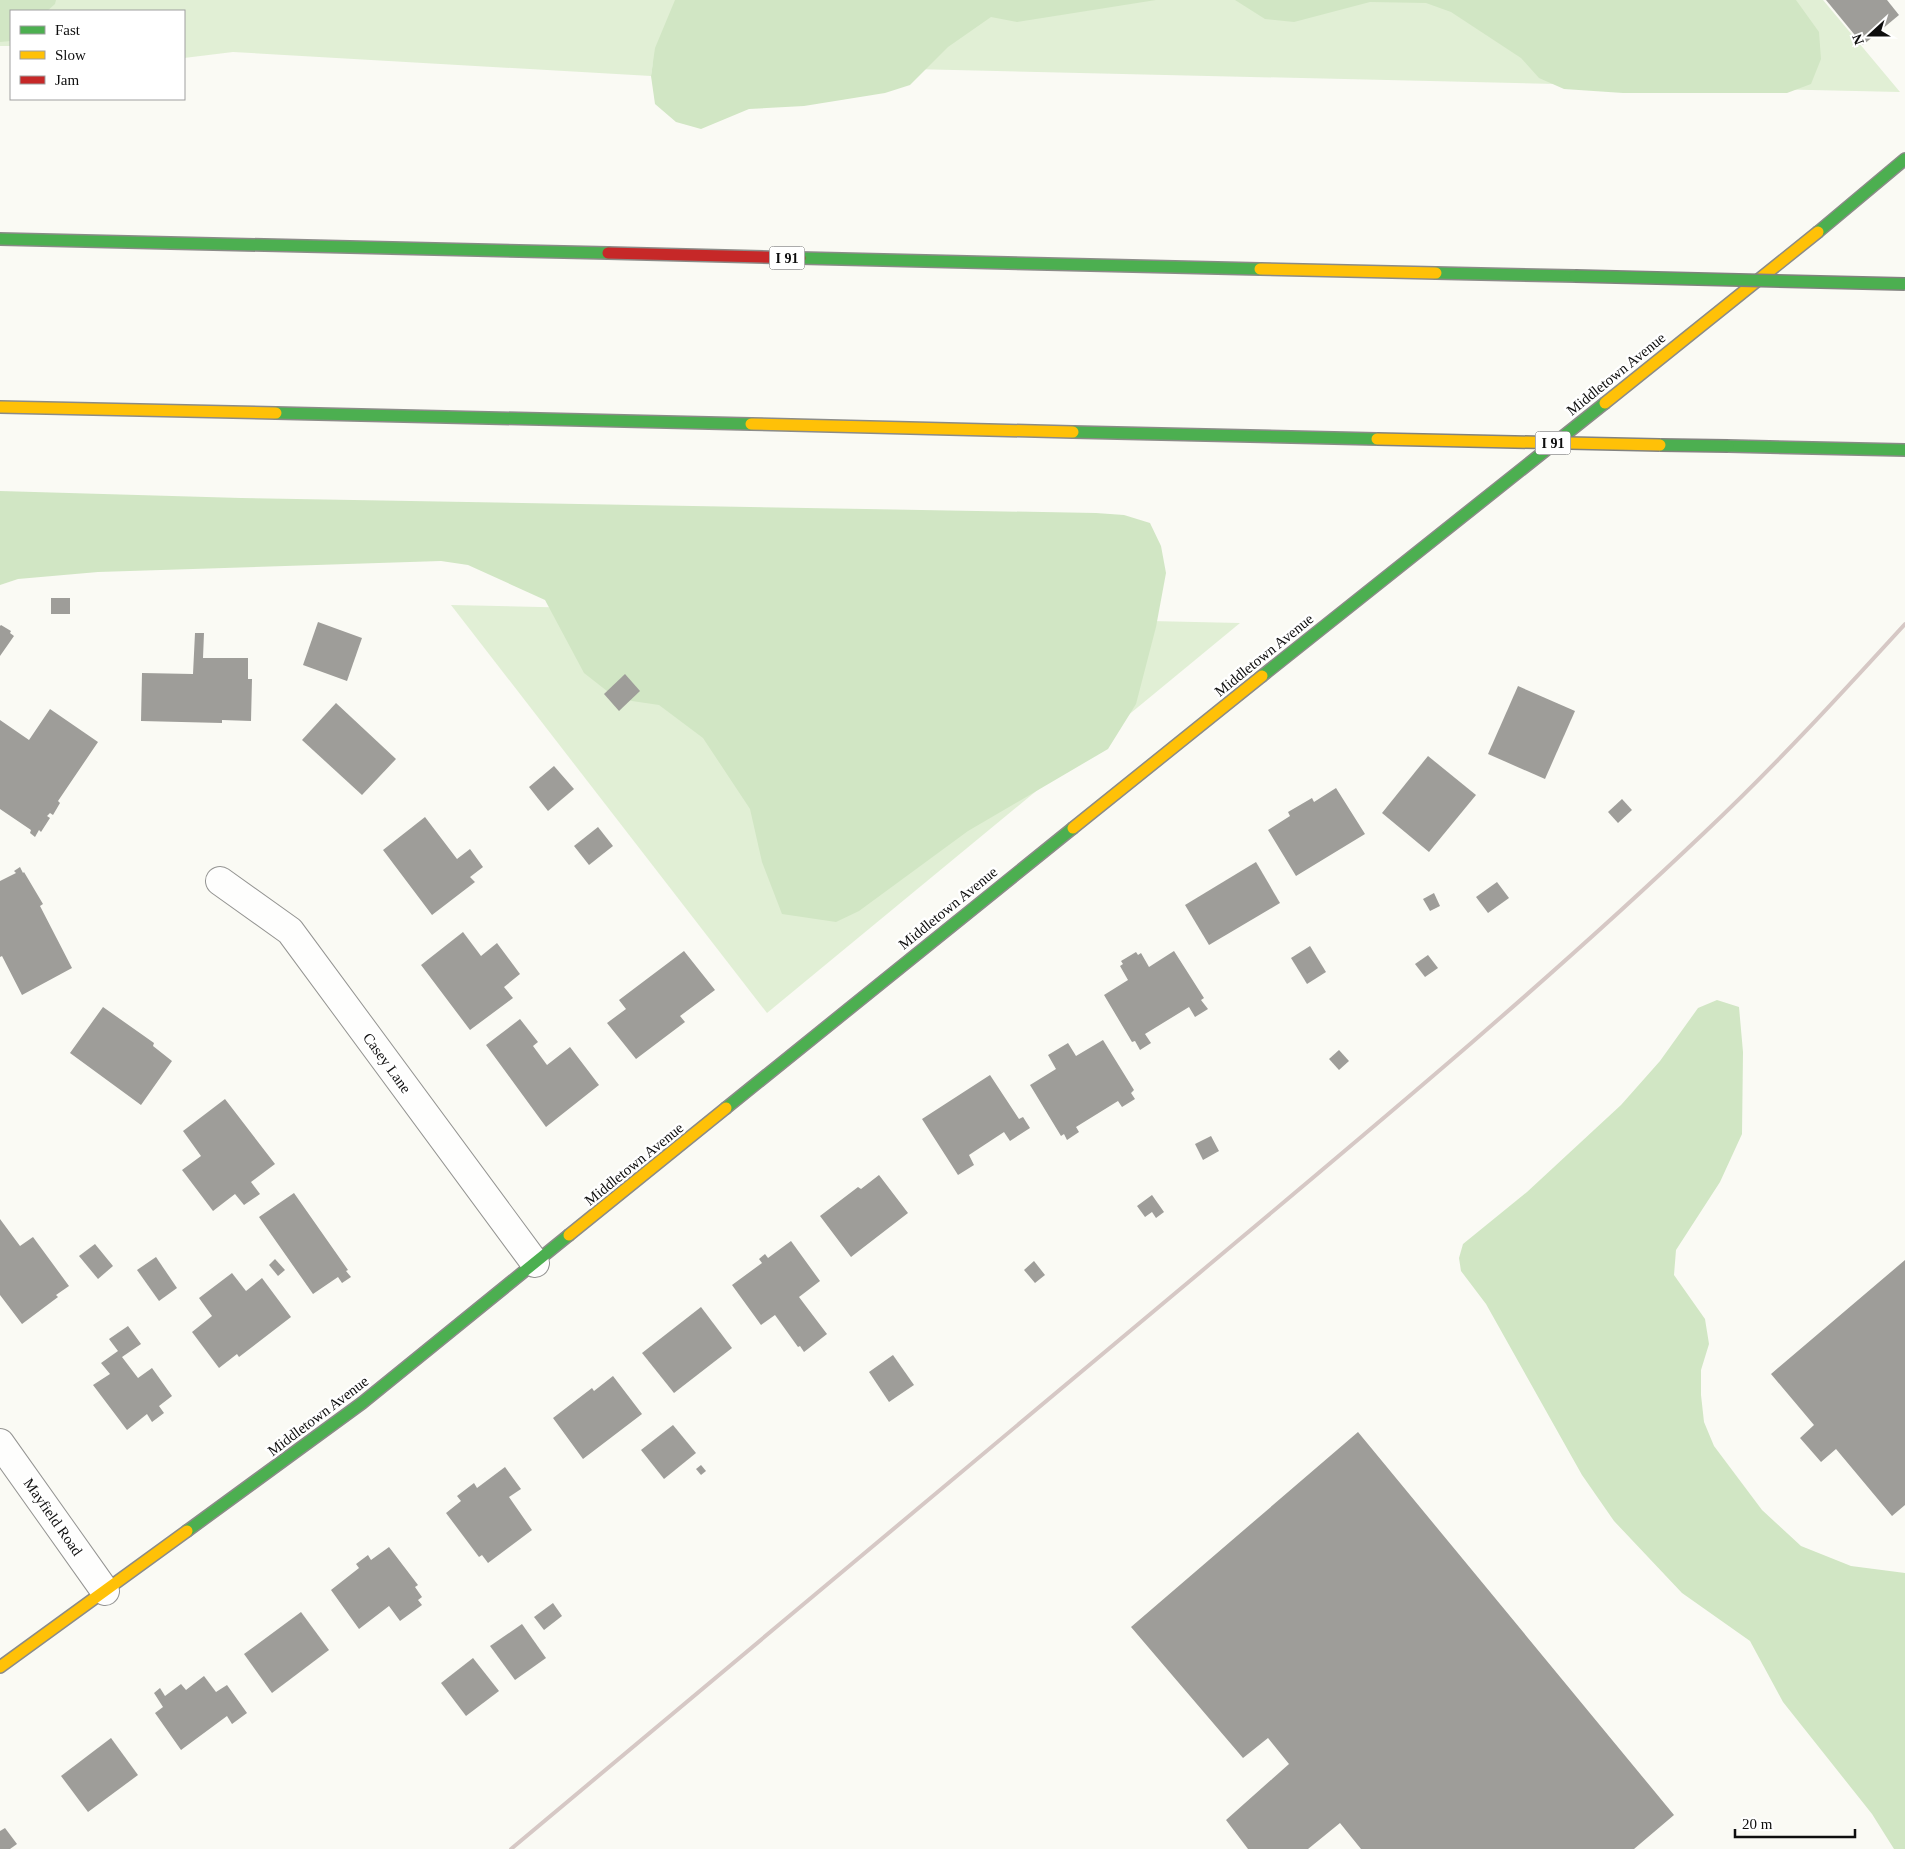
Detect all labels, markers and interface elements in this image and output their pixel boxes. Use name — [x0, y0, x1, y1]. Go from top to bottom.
legend — [10, 10, 185, 100]
north arrow — [1845, 10, 1895, 60]
text: Fast — [55, 22, 81, 38]
text: N — [1850, 32, 1867, 47]
text: Slow — [55, 47, 86, 63]
text: Jam — [55, 72, 79, 88]
road number: I 91 — [770, 247, 804, 270]
street label: Middletown Avenue — [1564, 329, 1669, 419]
road number: I 91 — [1536, 432, 1570, 454]
street label: Middletown Avenue — [1212, 610, 1317, 700]
street label: Middletown Avenue — [896, 863, 1001, 953]
street label: Casey Lane — [360, 1030, 414, 1096]
street label: Middletown Avenue — [582, 1119, 687, 1209]
street label: Middletown Avenue — [265, 1373, 372, 1459]
street label: Mayfield Road — [21, 1475, 86, 1559]
scale bar — [1735, 1806, 1855, 1838]
text: 20 m — [1742, 1816, 1773, 1832]

